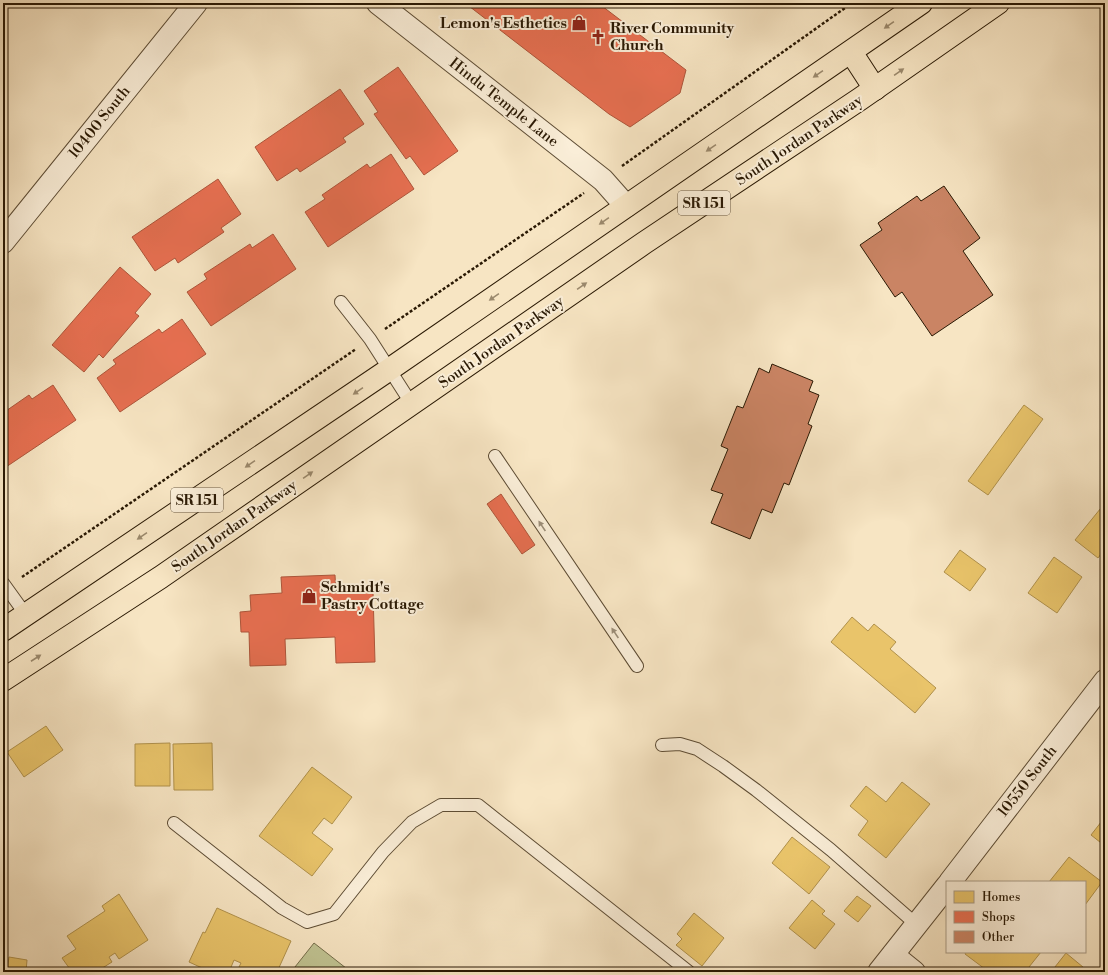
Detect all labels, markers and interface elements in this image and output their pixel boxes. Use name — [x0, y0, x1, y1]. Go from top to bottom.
place label: Lemon's Esthetics — [440, 14, 567, 33]
shop icon: Lemon's Esthetics — [570, 14, 588, 32]
place label: River Community Church — [610, 19, 734, 55]
one-way arrow — [884, 21, 895, 29]
church icon: River Community Church — [589, 28, 607, 46]
street label: Hindu Temple Lane — [445, 54, 562, 151]
one-way arrow — [893, 68, 904, 76]
one-way arrow — [813, 70, 824, 78]
street label: 10400 South — [64, 82, 134, 162]
street label: South Jordan Parkway — [732, 91, 867, 190]
one-way arrow — [706, 144, 716, 152]
road number: SR 151 — [678, 191, 730, 215]
one-way arrow — [599, 217, 609, 225]
one-way arrow — [577, 282, 587, 290]
street label: South Jordan Parkway — [435, 292, 568, 393]
one-way arrow — [489, 293, 499, 301]
one-way arrow — [353, 387, 363, 395]
one-way arrow — [245, 460, 255, 468]
one-way arrow — [303, 471, 313, 479]
street label: South Jordan Parkway — [168, 476, 301, 577]
road number: SR 151 — [171, 488, 223, 512]
one-way arrow — [538, 521, 546, 531]
one-way arrow — [137, 532, 148, 540]
place label: Schmidt's Pastry Cottage — [321, 578, 424, 614]
shop icon: Schmidt's Pastry Cottage — [300, 587, 318, 605]
one-way arrow — [611, 628, 619, 639]
one-way arrow — [30, 654, 41, 662]
street label: 10550 South — [994, 742, 1061, 821]
legend — [946, 881, 1086, 953]
text: Homes — [982, 890, 1020, 905]
text: Shops — [982, 910, 1015, 925]
text: Other — [982, 930, 1014, 945]

